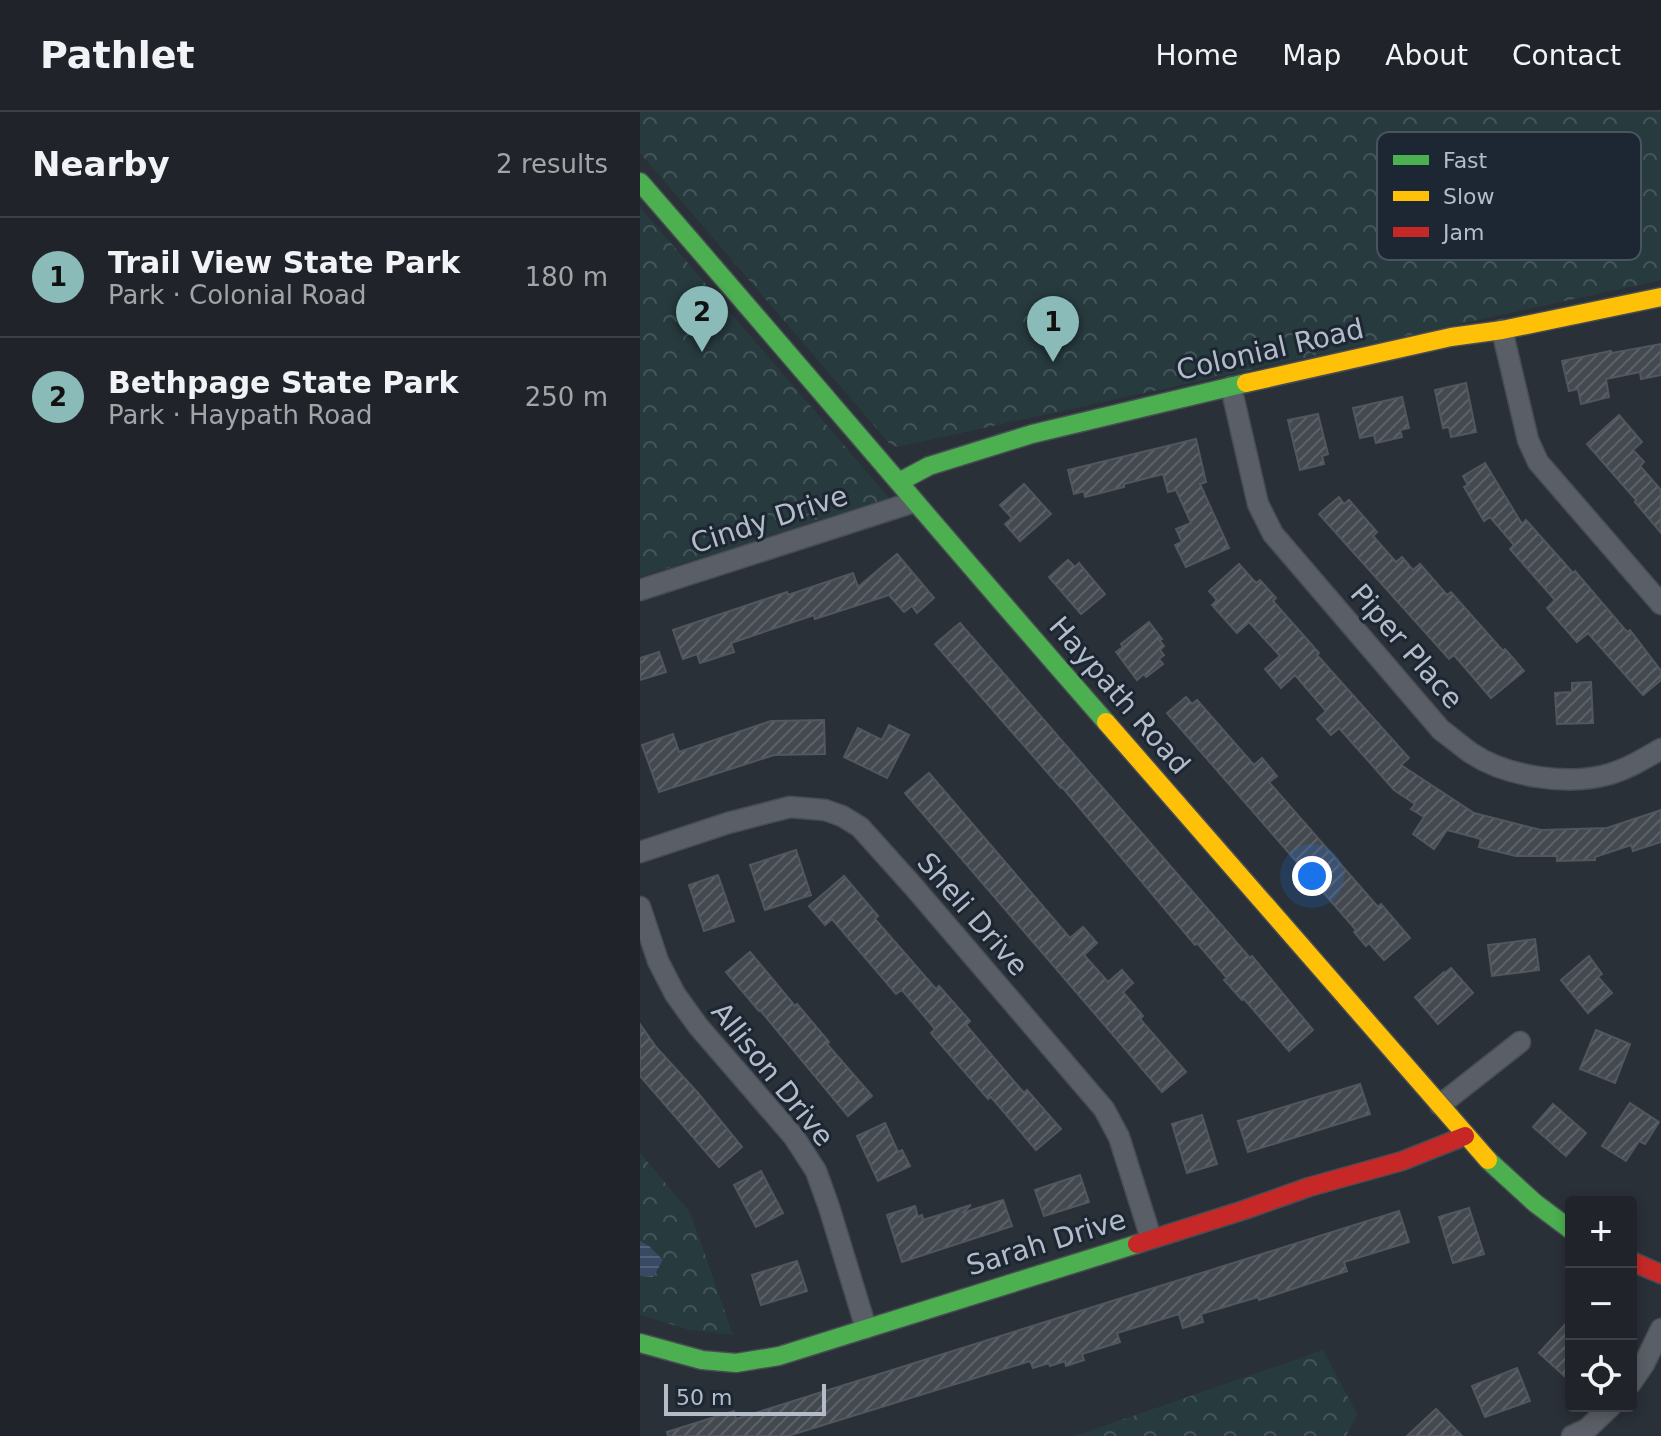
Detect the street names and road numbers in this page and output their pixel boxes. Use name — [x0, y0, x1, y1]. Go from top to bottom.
street label: Colonial Road — [1173, 312, 1367, 387]
street label: Cindy Drive — [687, 479, 852, 560]
street label: Piper Place — [1344, 577, 1470, 715]
street label: Haypath Road — [1042, 610, 1197, 781]
street label: Sheli Drive — [910, 846, 1035, 982]
street label: Allison Drive — [705, 996, 841, 1153]
street label: Sarah Drive — [962, 1203, 1130, 1282]

